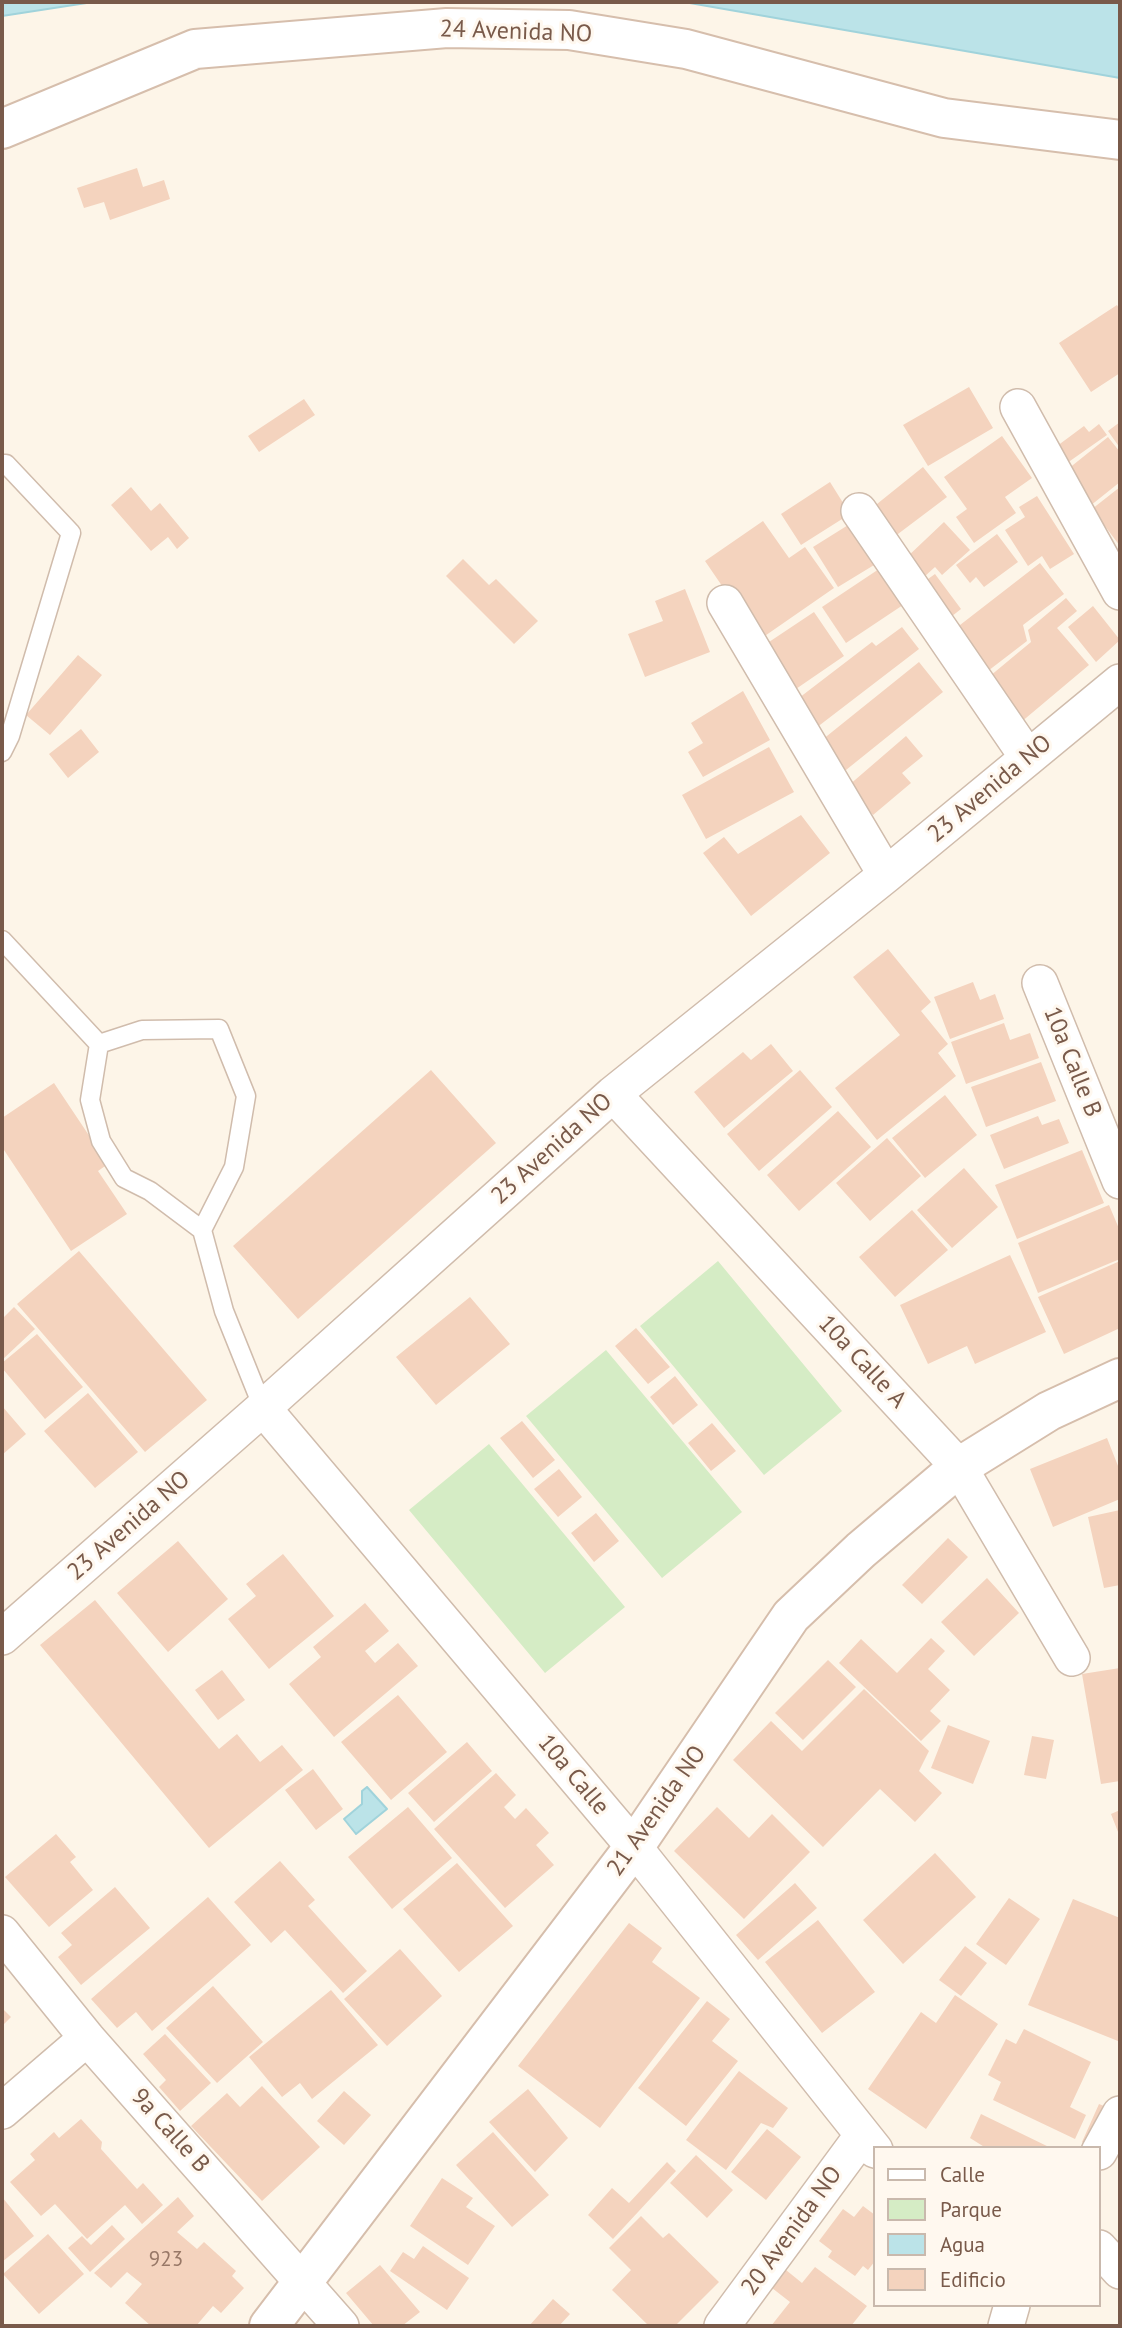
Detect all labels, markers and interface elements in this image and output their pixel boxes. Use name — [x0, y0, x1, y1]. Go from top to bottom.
street label: 24 Avenida NO — [439, 15, 593, 49]
street label: 23 Avenida NO — [922, 729, 1058, 849]
street label: 10a Calle B — [1037, 1003, 1107, 1121]
street label: 23 Avenida NO — [486, 1087, 618, 1211]
street label: 10a Calle A — [812, 1310, 912, 1414]
street label: 23 Avenida NO — [62, 1465, 196, 1587]
street label: 10a Calle — [531, 1729, 615, 1821]
street label: 21 Avenida NO — [601, 1740, 713, 1882]
street label: 9a Calle B — [125, 2083, 215, 2179]
legend — [874, 2146, 1101, 2307]
street label: 20 Avenida NO — [735, 2161, 849, 2301]
text: Calle — [940, 2161, 985, 2188]
text: Parque — [940, 2196, 1002, 2223]
text: Agua — [940, 2231, 985, 2258]
house number: 923 — [149, 2247, 183, 2273]
text: Edificio — [940, 2266, 1006, 2293]

